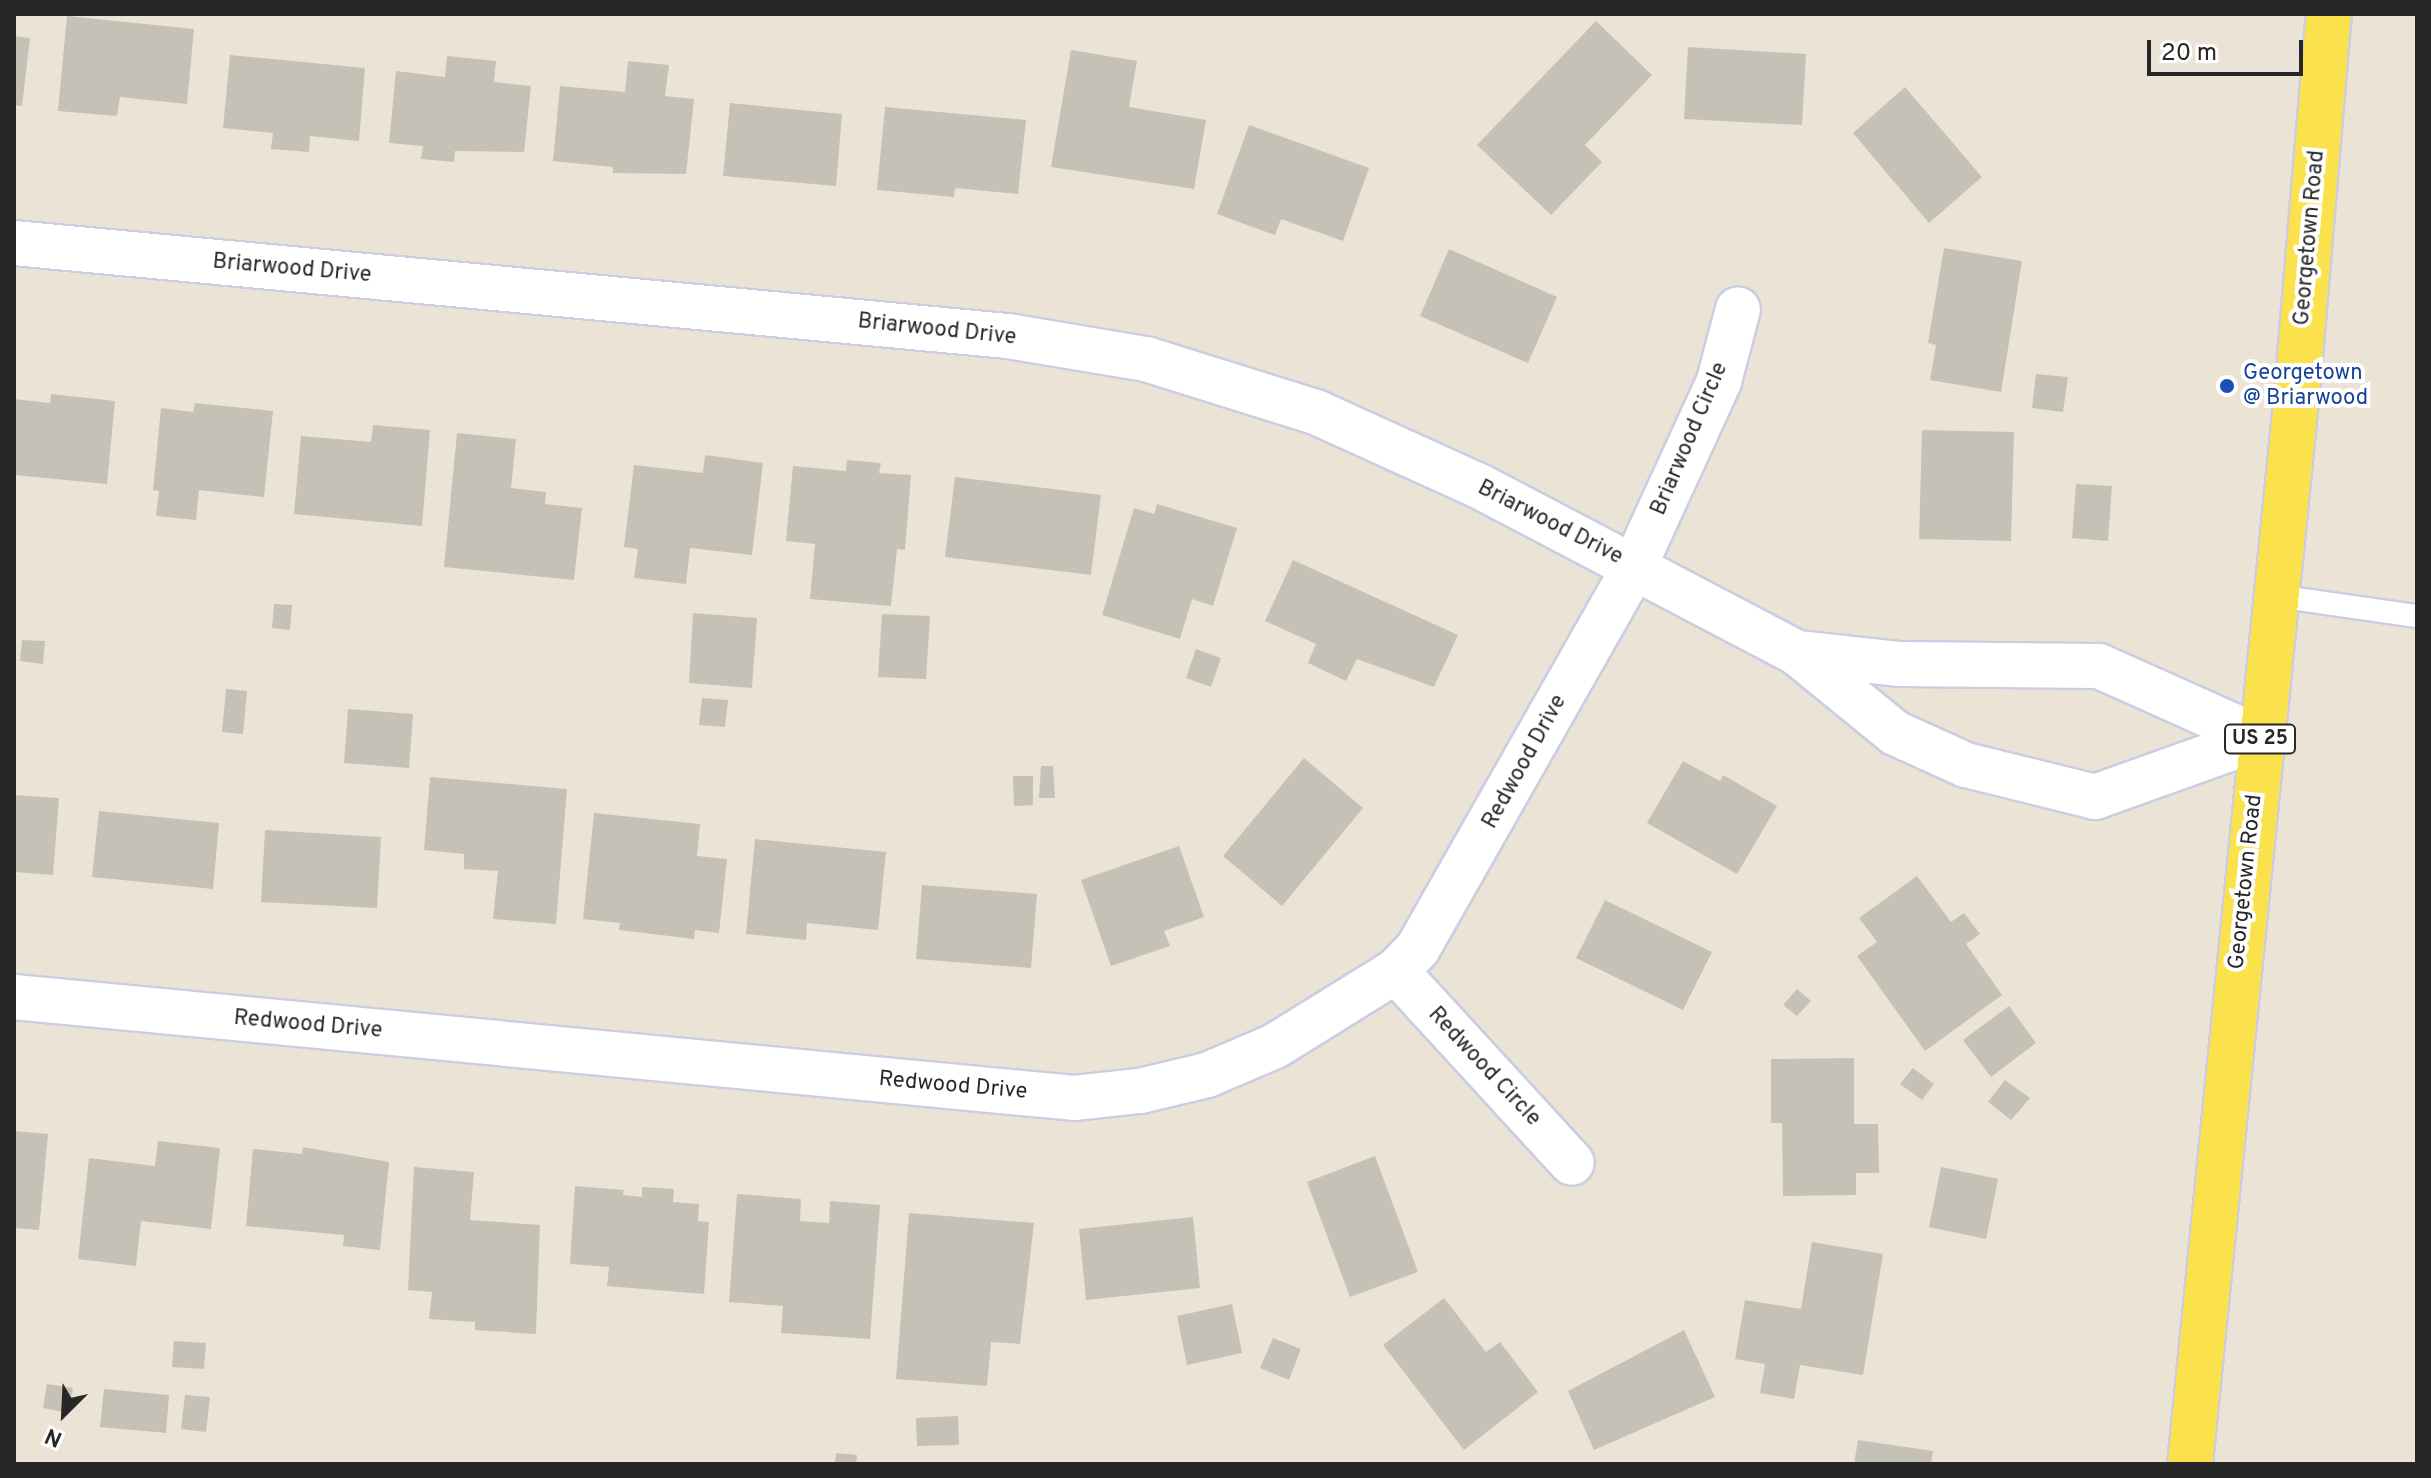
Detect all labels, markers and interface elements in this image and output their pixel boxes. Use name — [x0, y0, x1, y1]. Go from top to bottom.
scale bar — [2151, 24, 2307, 74]
text: 20 m — [2161, 39, 2217, 69]
street label: Georgetown Road — [2289, 149, 2331, 327]
street label: Briarwood Drive — [211, 249, 373, 289]
street label: Briarwood Drive — [856, 309, 1018, 351]
street label: Briarwood Circle — [1646, 359, 1734, 519]
place label: Georgetown @ Briarwood — [2243, 360, 2368, 412]
marker: Georgetown @ Briarwood — [2218, 377, 2236, 395]
street label: Briarwood Drive — [1473, 475, 1627, 571]
street label: Redwood Drive — [1477, 690, 1573, 834]
road number: US 25 — [2224, 723, 2296, 755]
street label: Georgetown Road — [2224, 793, 2268, 971]
street label: Redwood Circle — [1422, 1002, 1546, 1132]
street label: Redwood Drive — [233, 1005, 383, 1045]
street label: Redwood Drive — [878, 1066, 1028, 1106]
north arrow — [24, 1374, 104, 1454]
text: N — [41, 1421, 67, 1452]

